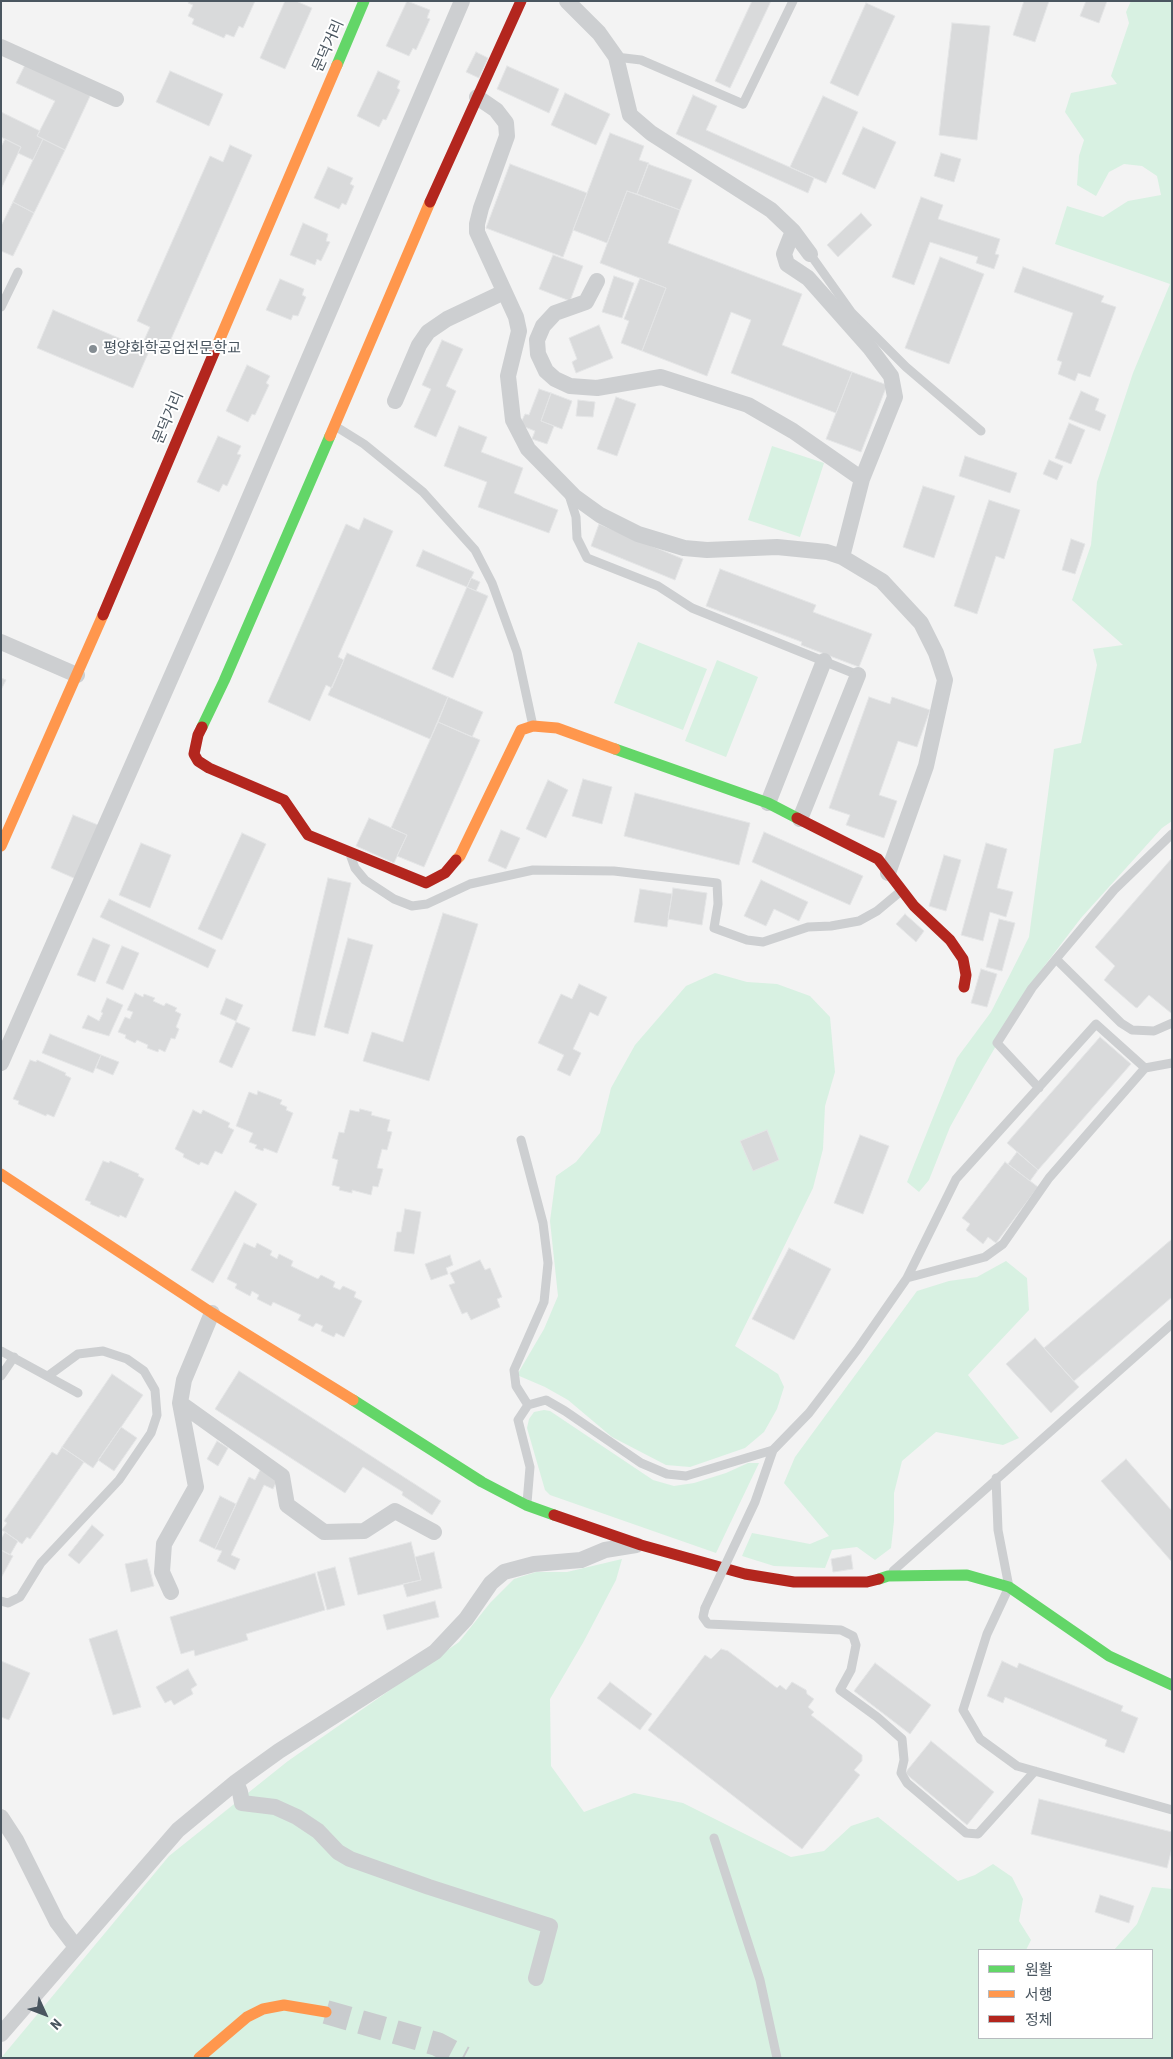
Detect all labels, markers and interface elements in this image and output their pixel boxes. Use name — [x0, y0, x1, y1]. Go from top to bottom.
street label: 문덕거리 — [310, 17, 348, 75]
place label: 평양화학공업전문학교 — [103, 340, 241, 358]
marker: 평양화학공업전문학교 — [87, 343, 99, 355]
street label: 문덕거리 — [150, 389, 188, 447]
legend — [978, 1949, 1153, 2039]
text: 원활 — [1025, 1961, 1053, 1979]
text: 서행 — [1025, 1986, 1053, 2004]
north arrow — [20, 1989, 70, 2039]
text: 정체 — [1025, 2011, 1053, 2029]
text: N — [47, 2016, 65, 2033]

